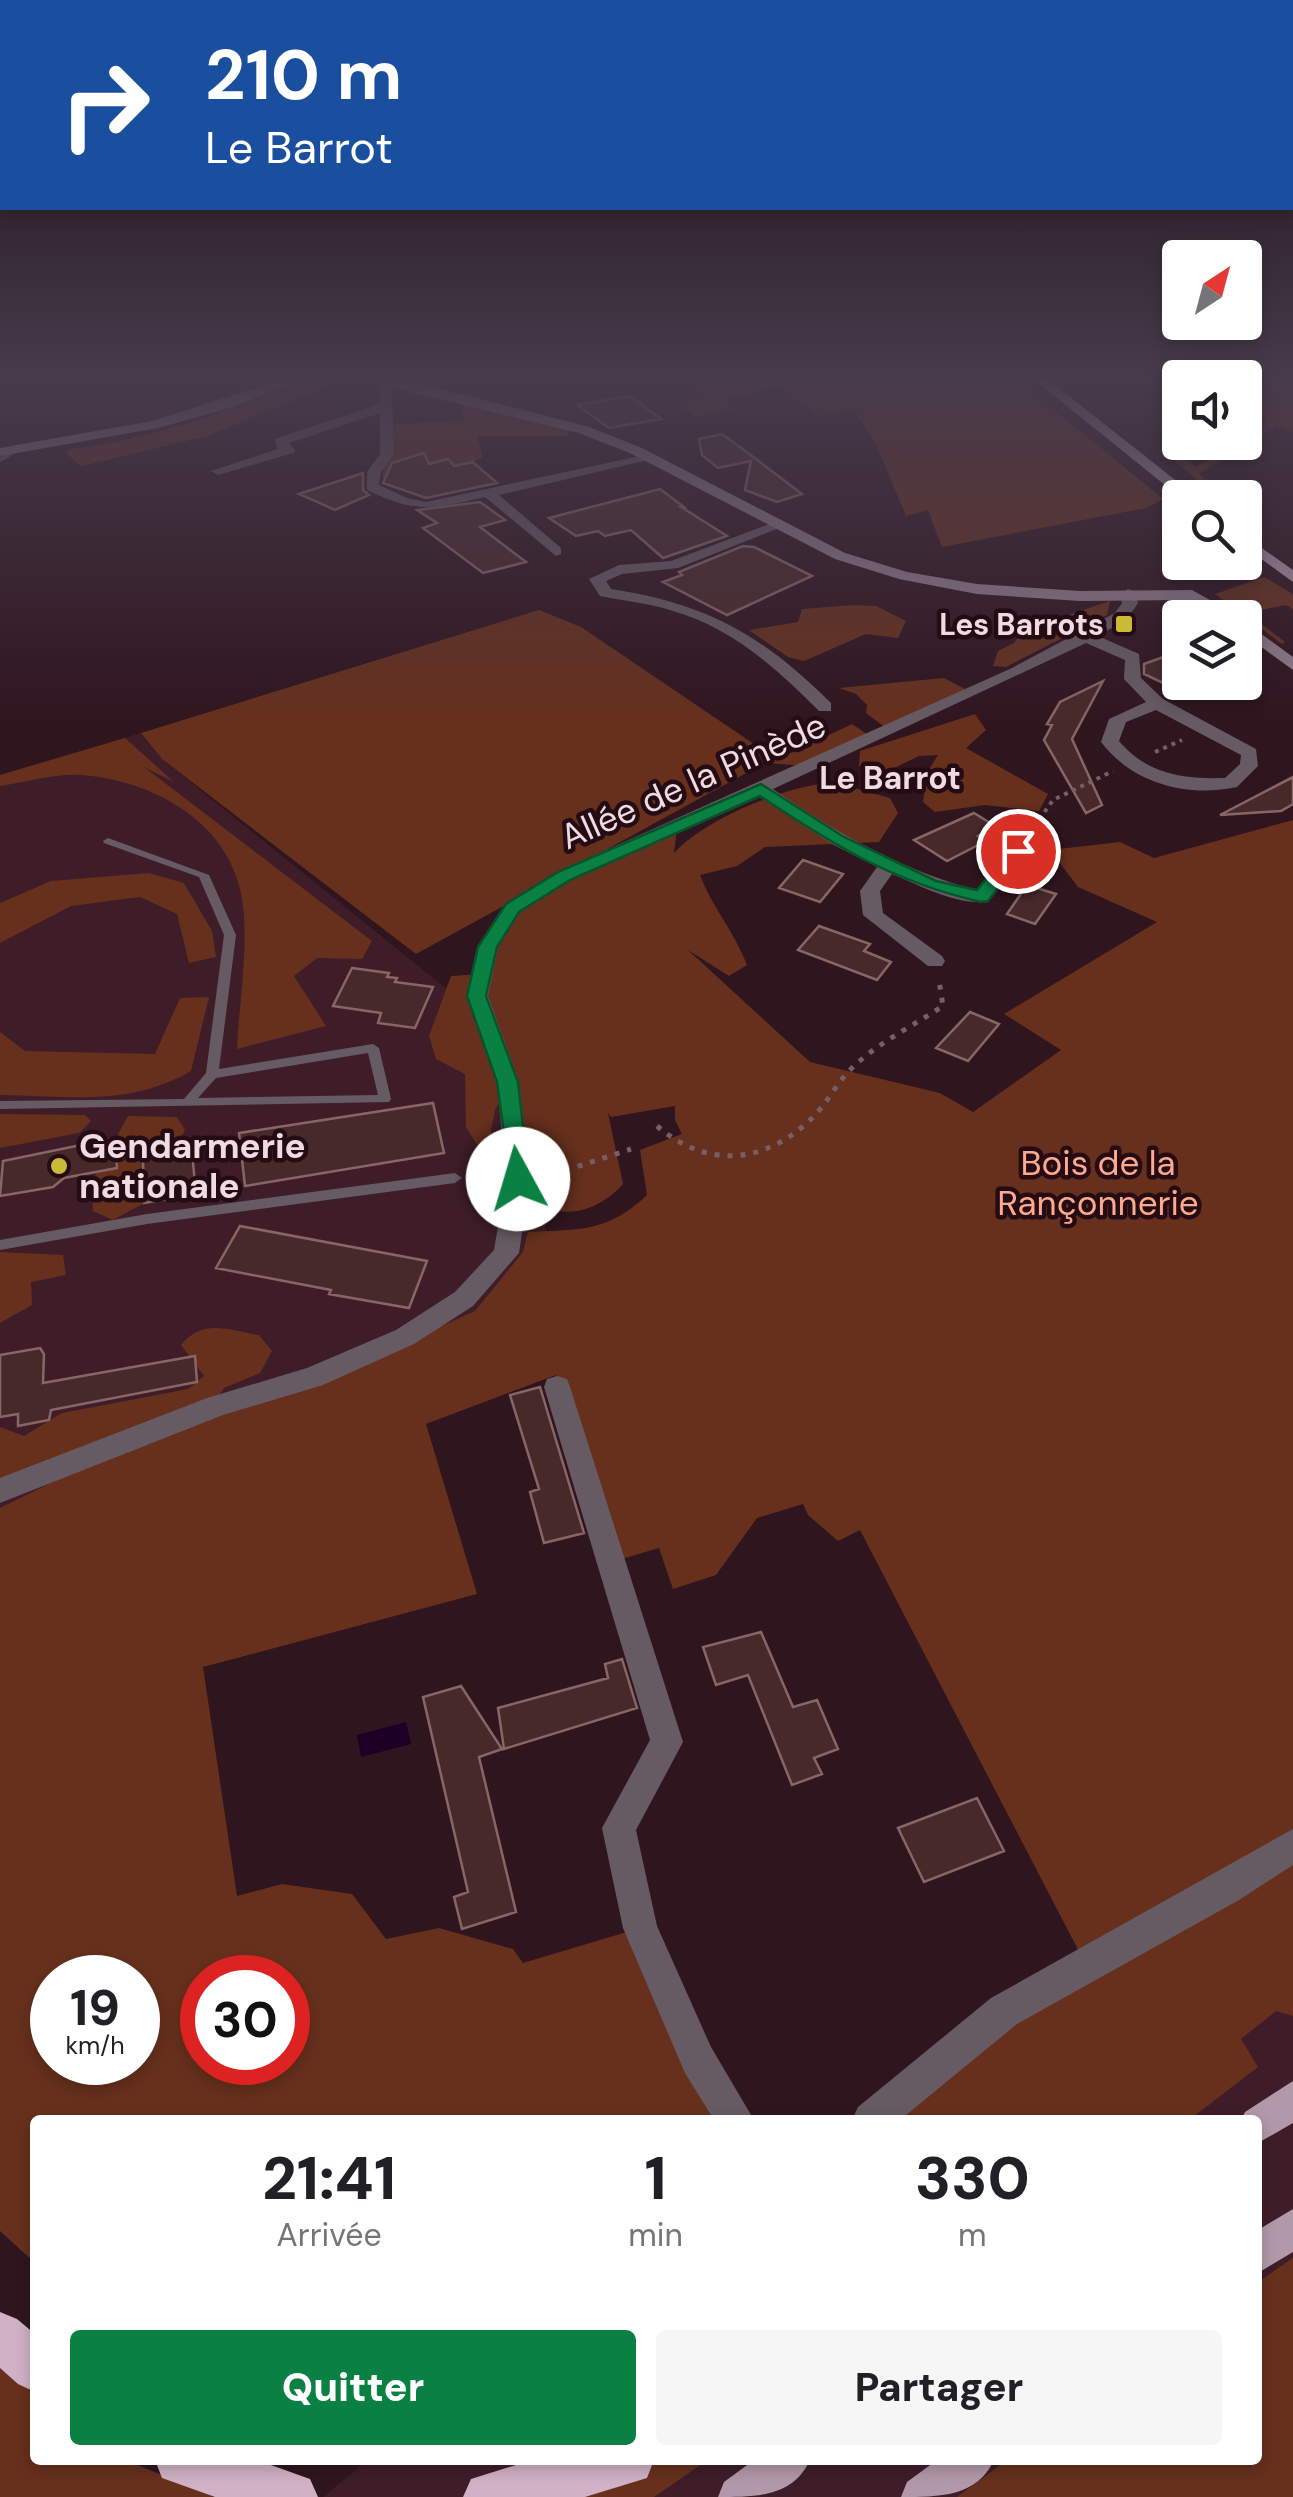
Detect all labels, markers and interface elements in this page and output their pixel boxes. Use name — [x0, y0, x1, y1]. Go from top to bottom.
text: 210 m — [205, 30, 402, 121]
icon: right — [40, 40, 170, 170]
text: Le Barrot — [205, 118, 393, 177]
north arrow — [1162, 240, 1262, 340]
map controls — [1162, 240, 1262, 700]
button: sound — [1162, 360, 1262, 460]
button: search — [1162, 480, 1262, 580]
button: layers — [1162, 600, 1262, 700]
place label: Les Barrots — [939, 605, 1104, 644]
marker: Les Barrots — [1113, 613, 1135, 635]
street label: Allée de la Pinède — [553, 702, 833, 860]
district label: Le Barrot — [819, 757, 961, 799]
pin — [976, 809, 1061, 894]
icon: arrive — [991, 824, 1046, 879]
place label: Gendarmerie nationale — [79, 1123, 306, 1209]
position arrow — [466, 1127, 570, 1231]
park label: Bois de la Rançonnerie — [997, 1140, 1199, 1226]
marker: Gendarmerie nationale — [48, 1155, 70, 1177]
speed limit sign: 30 — [180, 1955, 310, 2085]
text: 19 — [70, 1975, 120, 2041]
text: km/h — [65, 2029, 125, 2062]
text: 21:41 — [262, 2139, 396, 2218]
text: 1 — [644, 2139, 667, 2218]
text: 330 — [915, 2139, 1030, 2218]
text: Arrivée — [277, 2214, 382, 2256]
text: min — [628, 2214, 683, 2256]
text: m — [958, 2214, 987, 2256]
button: Quitter — [70, 2330, 636, 2445]
button: Partager — [656, 2330, 1222, 2445]

